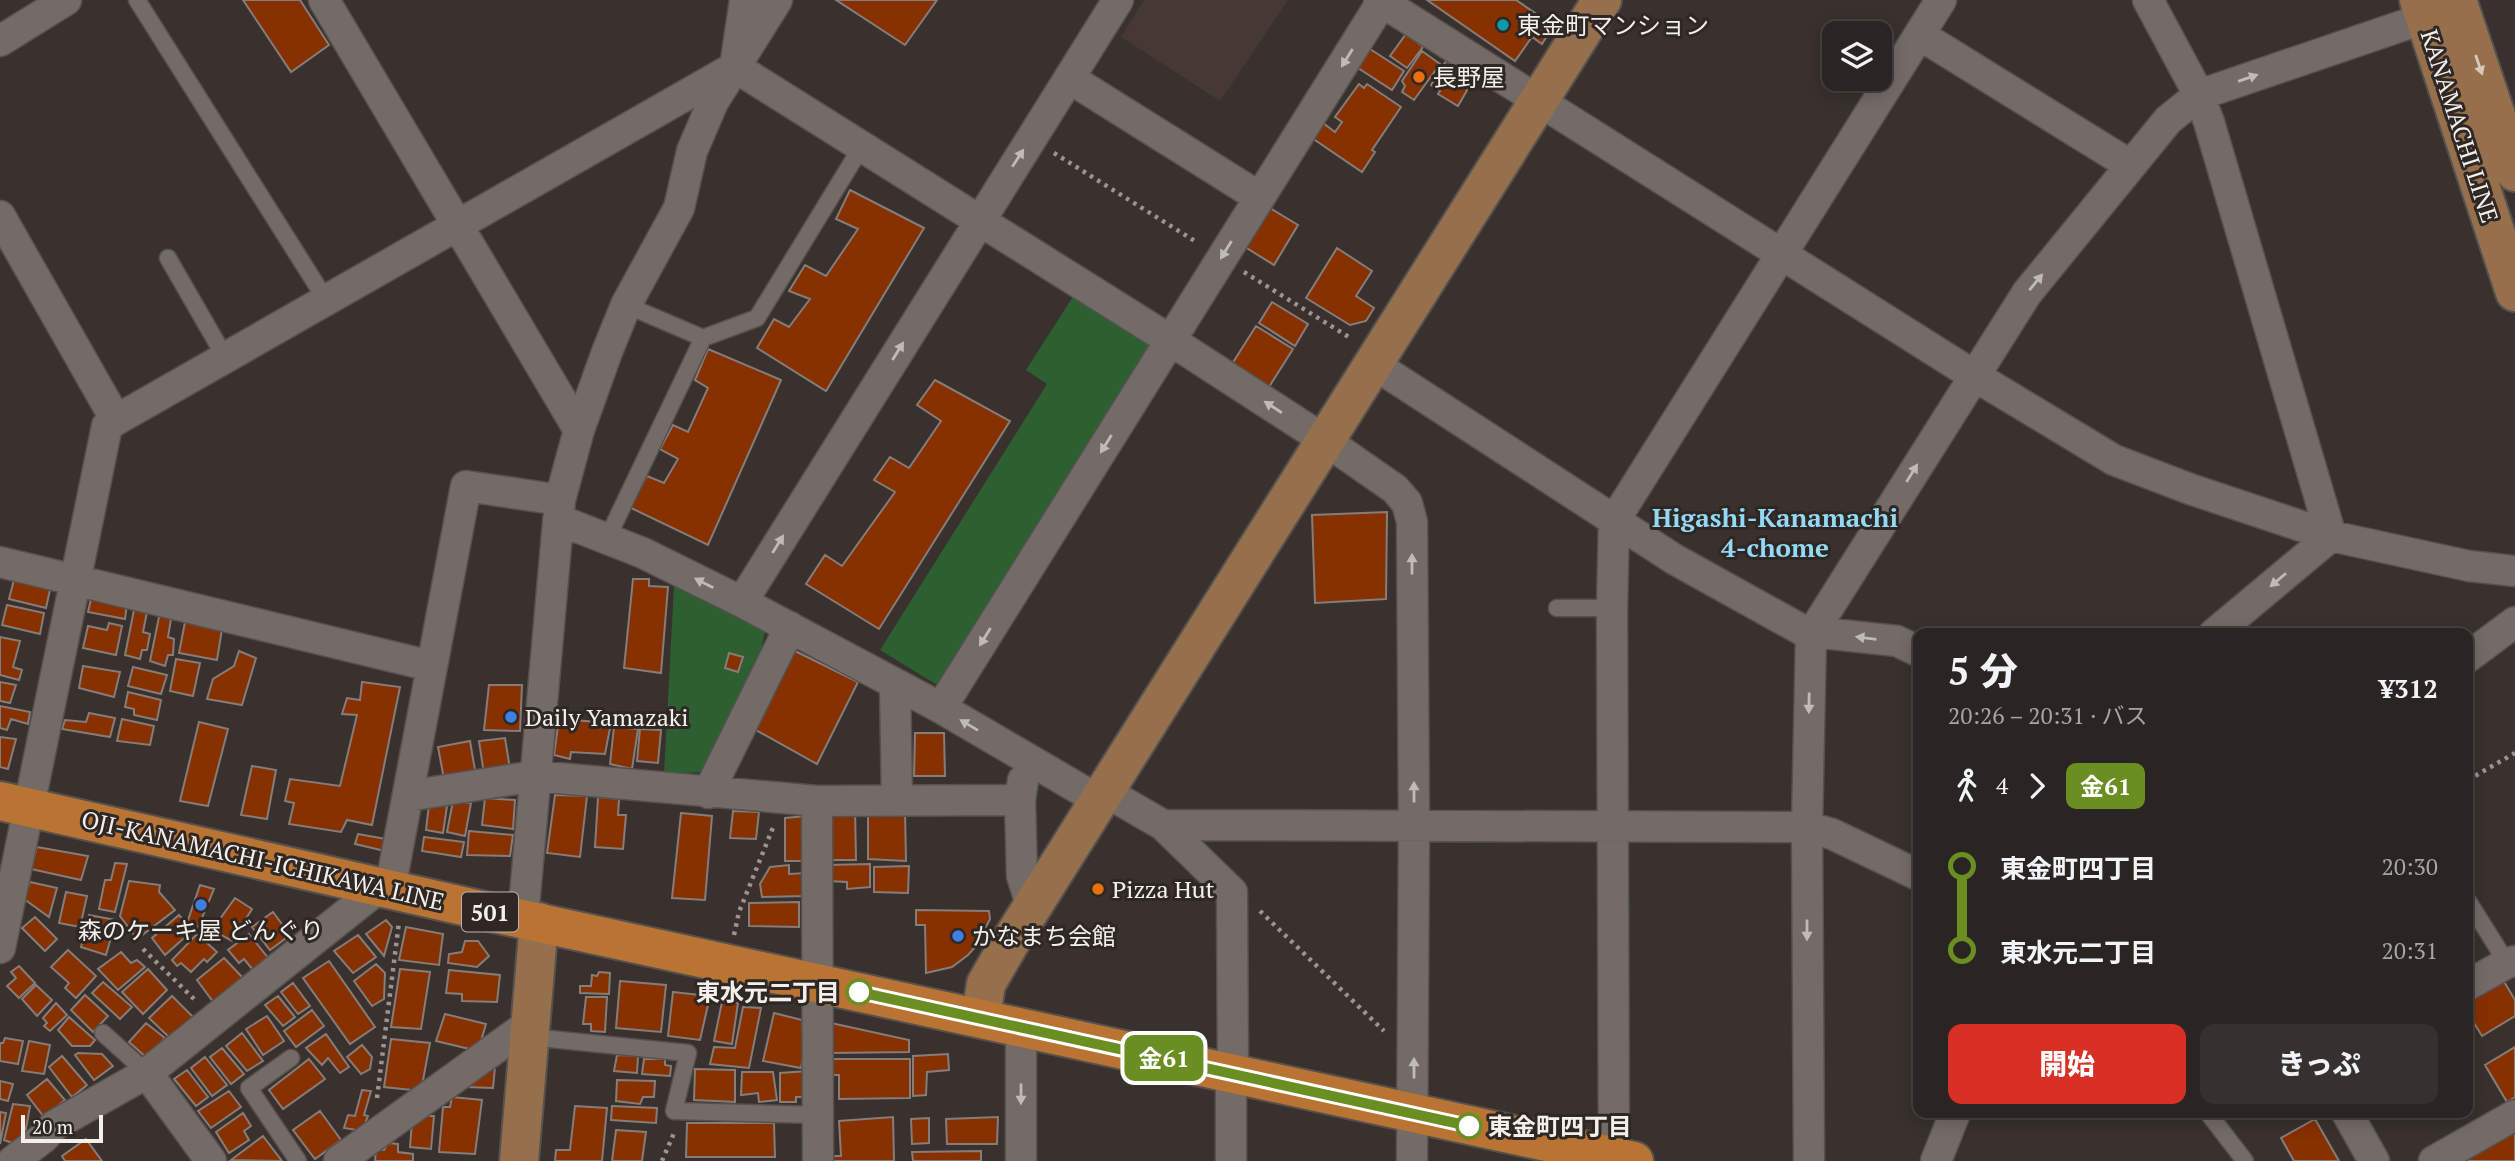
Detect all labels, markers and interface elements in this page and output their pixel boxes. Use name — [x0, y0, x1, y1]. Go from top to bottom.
place label: 東金町マンション — [1517, 9, 1709, 41]
marker: 東金町マンション — [1495, 17, 1511, 33]
map controls — [1822, 21, 1892, 91]
button: layers — [1822, 21, 1892, 91]
street label: KANAMACHI LINE — [2414, 25, 2506, 227]
one-way arrow — [1340, 48, 1353, 67]
one-way arrow — [2474, 54, 2485, 75]
place label: 長野屋 — [1433, 61, 1505, 93]
marker: 長野屋 — [1411, 69, 1427, 85]
one-way arrow — [2237, 72, 2258, 83]
one-way arrow — [1012, 148, 1025, 168]
one-way arrow — [1219, 241, 1232, 260]
one-way arrow — [2028, 274, 2043, 291]
one-way arrow — [891, 341, 904, 360]
one-way arrow — [1264, 400, 1282, 414]
one-way arrow — [1099, 434, 1112, 453]
one-way arrow — [1905, 463, 1918, 483]
district label: Higashi-Kanamachi 4-chome — [1652, 500, 1898, 564]
one-way arrow — [772, 535, 785, 554]
one-way arrow — [1406, 553, 1418, 575]
one-way arrow — [2270, 572, 2287, 587]
one-way arrow — [694, 578, 714, 589]
one-way arrow — [979, 627, 992, 646]
one-way arrow — [1855, 632, 1877, 643]
text: 5 分 — [1948, 646, 2018, 696]
text: ¥312 — [2379, 671, 2438, 705]
one-way arrow — [1804, 692, 1815, 714]
text: 20:26 – 20:31 · バス — [1948, 700, 2148, 731]
place label: Daily Yamazaki — [525, 701, 688, 733]
marker: Daily Yamazaki — [503, 709, 519, 725]
one-way arrow — [960, 719, 979, 731]
icon: walk — [1948, 767, 1986, 805]
icon: forward — [2018, 767, 2056, 805]
text: 4 — [1996, 770, 2008, 801]
text: 金61 — [2080, 770, 2131, 802]
one-way arrow — [1408, 781, 1420, 803]
street label: OJI-KANAMACHI-ICHIKAWA LINE — [78, 803, 448, 917]
text: 東金町四丁目 — [2000, 851, 2156, 885]
text: 20:30 — [2381, 851, 2438, 882]
place label: Pizza Hut — [1112, 873, 1215, 905]
marker: Pizza Hut — [1090, 881, 1106, 897]
road number: 501 — [462, 892, 518, 931]
marker: 森のケーキ屋 どんぐり — [193, 897, 209, 913]
place label: 森のケーキ屋 どんぐり — [78, 914, 324, 946]
place label: かなまち会館 — [972, 920, 1116, 952]
one-way arrow — [1801, 920, 1813, 942]
marker: かなまち会館 — [950, 928, 966, 944]
text: 東水元二丁目 — [2000, 935, 2156, 969]
text: 20:31 — [2381, 935, 2438, 966]
place label: 東水元二丁目 — [696, 976, 840, 1008]
marker: 東水元二丁目 — [846, 979, 872, 1005]
button: 開始 — [1948, 1024, 2186, 1104]
button: きっぷ — [2200, 1024, 2438, 1104]
line badge: 金61 — [1124, 1035, 1204, 1081]
text: 金61 — [1138, 1042, 1190, 1074]
one-way arrow — [1408, 1057, 1420, 1079]
one-way arrow — [1015, 1083, 1027, 1105]
place label: 東金町四丁目 — [1488, 1110, 1632, 1142]
scale bar — [21, 1112, 103, 1144]
marker: 東金町四丁目 — [1456, 1113, 1482, 1139]
text: 20 m — [32, 1114, 73, 1139]

